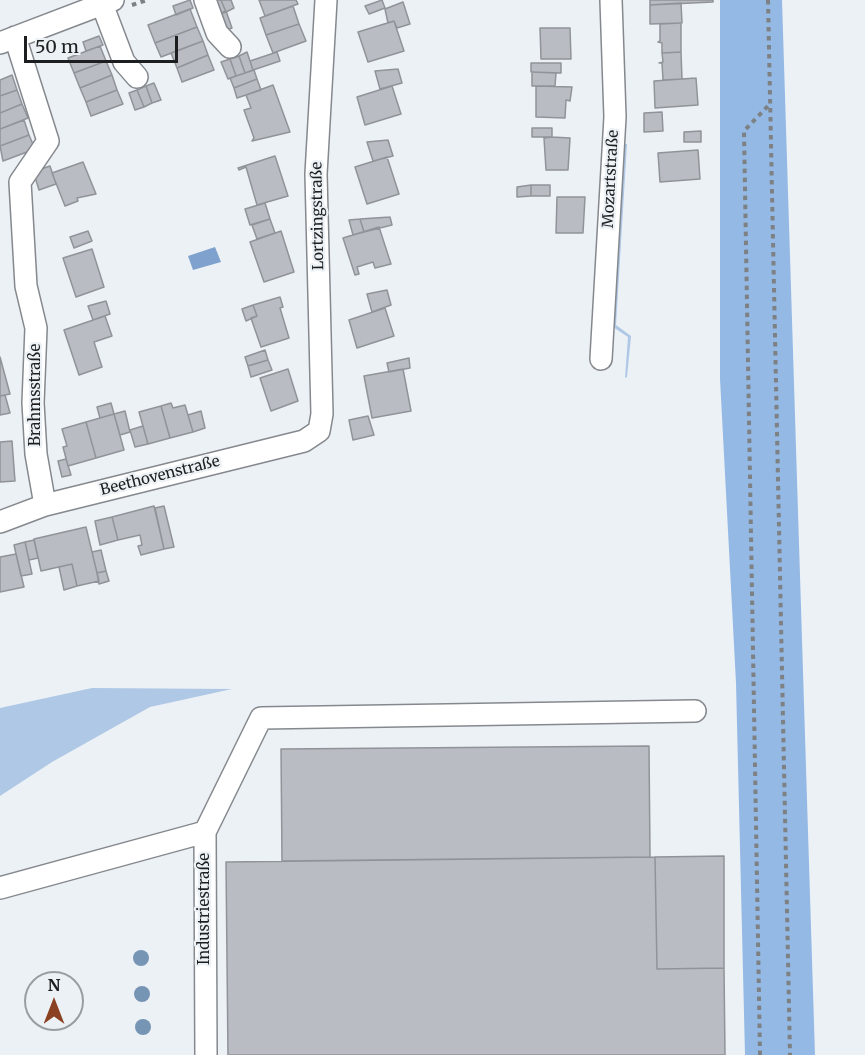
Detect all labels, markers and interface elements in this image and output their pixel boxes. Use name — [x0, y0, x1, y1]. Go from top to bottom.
scale bar — [27, 24, 182, 62]
text: 50 m — [35, 35, 79, 58]
street label: Mozartstraße — [599, 129, 623, 229]
street label: Lortzingstraße — [308, 162, 328, 270]
street label: Brahmsstraße — [27, 344, 45, 446]
street label: Beethovenstraße — [98, 452, 222, 500]
street label: Industriestraße — [196, 853, 214, 965]
north arrow — [24, 971, 84, 1031]
text: N — [48, 975, 60, 995]

